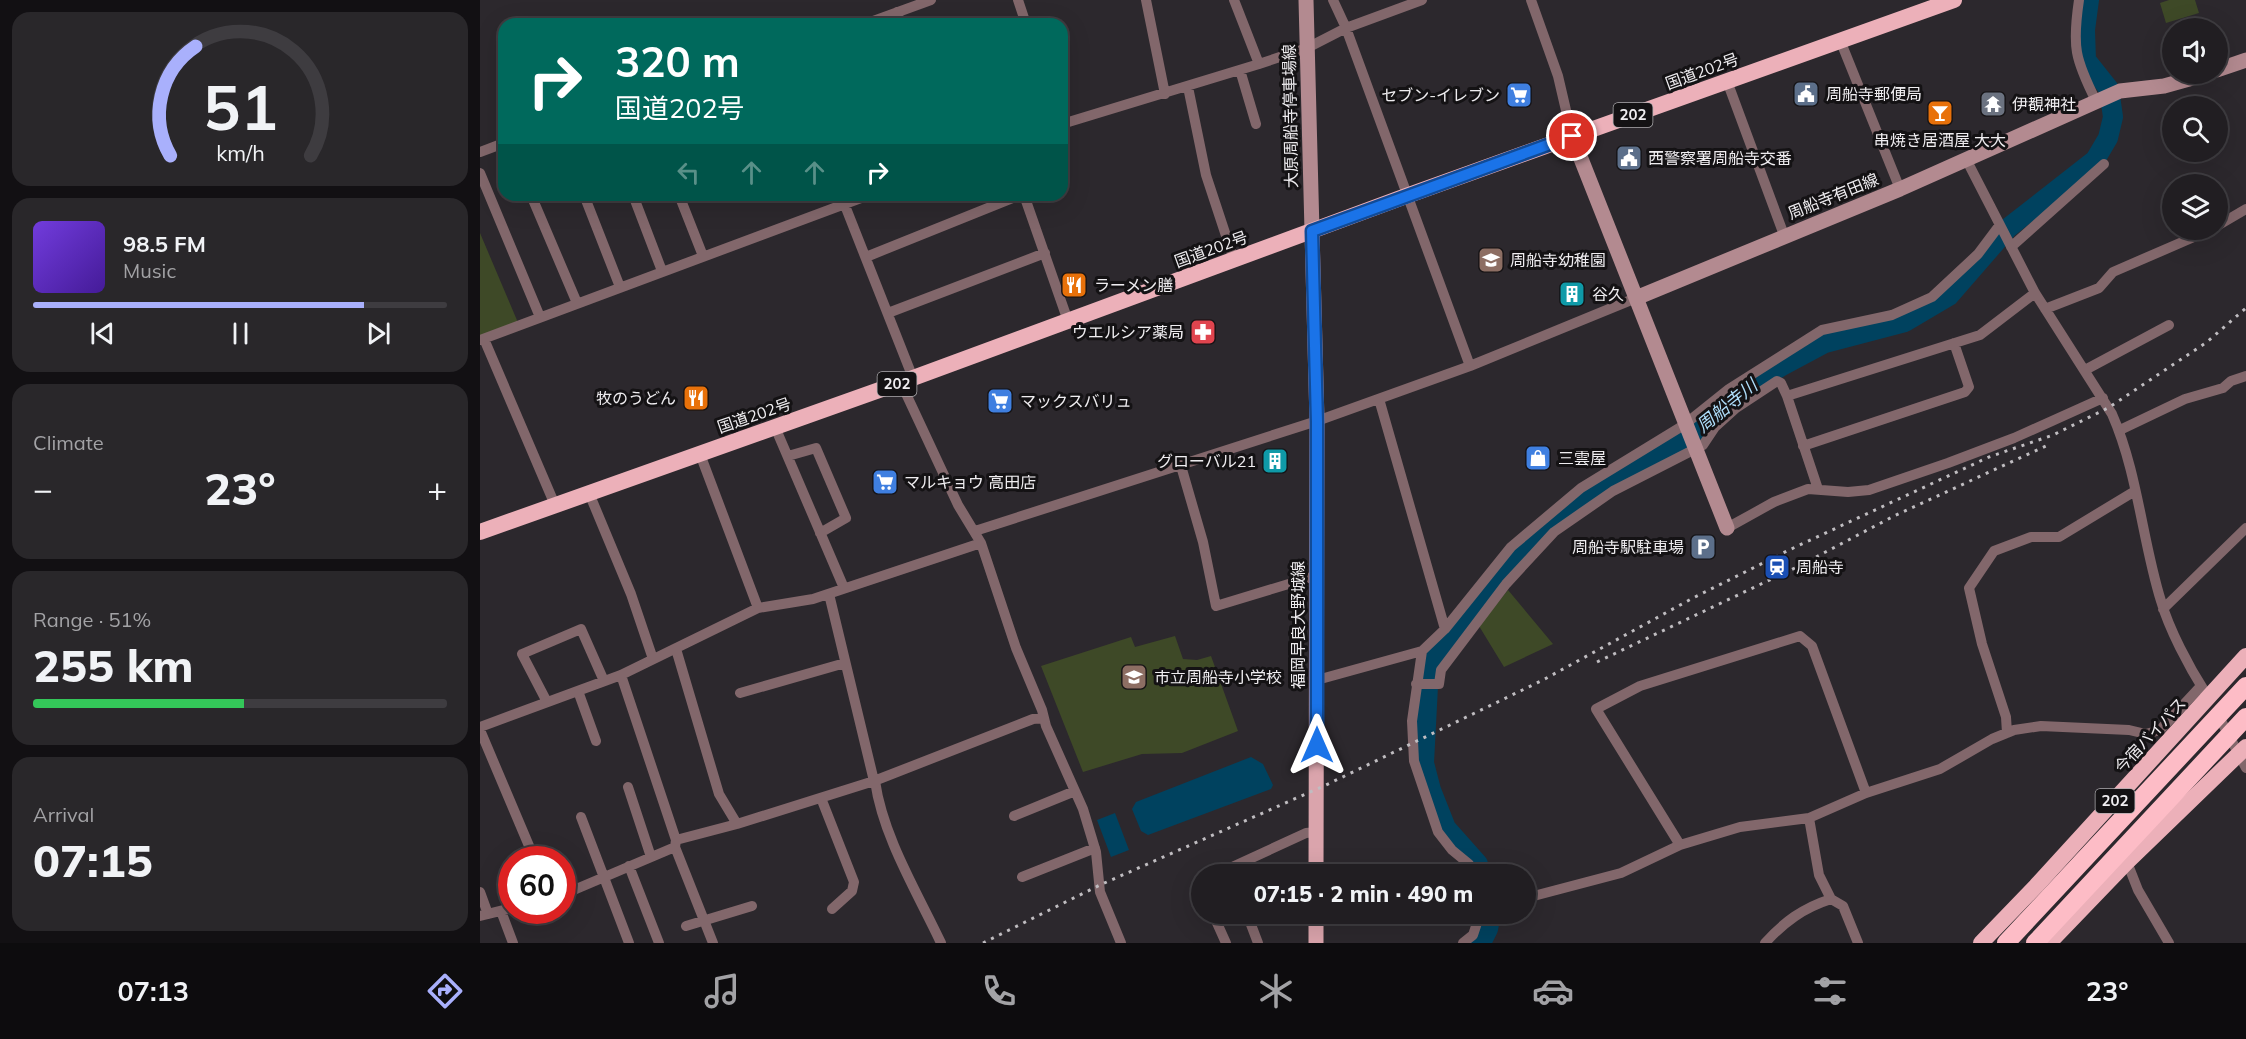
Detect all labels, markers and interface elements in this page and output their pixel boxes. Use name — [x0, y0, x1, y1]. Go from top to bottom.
map controls — [2162, 18, 2228, 240]
button: sound — [2162, 18, 2228, 84]
text: 320 m — [615, 35, 740, 88]
icon: right — [516, 42, 594, 120]
street label: 大原周船寺停車場線 — [1279, 44, 1301, 188]
street label: 国道202号 — [1662, 48, 1742, 94]
text: 51 — [203, 67, 277, 146]
public building icon: 周船寺郵便局 — [1791, 79, 1821, 109]
supermarket icon: セブン-イレブン — [1504, 80, 1534, 110]
place label: 周船寺郵便局 — [1826, 84, 1922, 104]
place label: セブン-イレブン — [1381, 85, 1500, 105]
temple icon: 伊覩神社 — [1978, 89, 2008, 119]
text: 国道202号 — [615, 91, 745, 125]
place label: 伊覩神社 — [2012, 94, 2076, 114]
button: search — [2162, 96, 2228, 162]
bar icon: 串焼き居酒屋 大大 — [1925, 98, 1955, 128]
road number: 202 — [1614, 103, 1652, 127]
pin — [1546, 110, 1597, 161]
icon: arrive — [1555, 119, 1588, 152]
place label: 串焼き居酒屋 大大 — [1874, 130, 2006, 150]
text: km/h — [216, 139, 264, 166]
public building icon: 西警察署周船寺交番 — [1614, 143, 1644, 173]
place label: 西警察署周船寺交番 — [1648, 148, 1792, 168]
icon: left — [672, 156, 705, 189]
icon: ahead — [735, 156, 768, 189]
icon: ahead — [798, 156, 831, 189]
icon: right — [861, 156, 894, 189]
street label: 周船寺有田線 — [1785, 169, 1881, 223]
button: layers — [2162, 174, 2228, 240]
street label: 国道202号 — [1171, 226, 1251, 272]
text: 98.5 FM — [123, 230, 206, 258]
school or university icon: 周船寺幼稚園 — [1476, 245, 1506, 275]
place label: 周船寺幼稚園 — [1510, 250, 1606, 270]
text: Music — [123, 258, 176, 283]
restaurant icon: ラーメン膳 — [1059, 270, 1089, 300]
place label: ラーメン膳 — [1094, 275, 1173, 295]
building icon: 谷久 — [1557, 279, 1587, 309]
place label: 谷久 — [1592, 284, 1624, 304]
icon: previous — [86, 317, 119, 350]
icon: pause — [224, 317, 257, 350]
icon: next — [362, 317, 395, 350]
pharmacy icon: ウエルシア薬局 — [1188, 317, 1218, 347]
place label: ウエルシア薬局 — [1072, 322, 1184, 342]
road number: 202 — [878, 372, 916, 396]
water label: 周船寺川 — [1691, 373, 1763, 437]
restaurant icon: 牧のうどん — [681, 383, 711, 413]
supermarket icon: マックスバリュ — [985, 386, 1015, 416]
place label: 牧のうどん — [596, 388, 676, 408]
place label: マックスバリュ — [1020, 391, 1132, 411]
street label: 国道202号 — [714, 393, 794, 437]
text: Climate — [33, 430, 104, 455]
shop icon: 三雲屋 — [1523, 443, 1553, 473]
building icon: グローバル21 — [1260, 446, 1290, 476]
place label: 三雲屋 — [1558, 448, 1606, 468]
place label: グローバル21 — [1157, 451, 1256, 471]
text: 23° — [204, 460, 276, 516]
supermarket icon: マルキョウ 高田店 — [870, 467, 900, 497]
text: − — [33, 468, 53, 509]
text: + — [427, 468, 447, 509]
place label: マルキョウ 高田店 — [904, 472, 1036, 492]
parking icon: 周船寺駅駐車場 — [1688, 532, 1718, 562]
place label: 周船寺駅駐車場 — [1572, 537, 1684, 557]
station icon: 周船寺 — [1762, 552, 1792, 582]
place label: 周船寺 — [1796, 557, 1844, 577]
street label: 福岡早良大野城線 — [1288, 561, 1308, 689]
text: Range · 51% — [33, 607, 151, 632]
text: 255 km — [33, 637, 194, 693]
school or university icon: 市立周船寺小学校 — [1119, 662, 1149, 692]
place label: 市立周船寺小学校 — [1154, 667, 1282, 687]
street label: 今宿バイパス — [2110, 693, 2190, 777]
position arrow — [1285, 713, 1349, 777]
road number: 202 — [2096, 789, 2134, 813]
text: Arrival — [33, 802, 94, 827]
text: 07:15 — [33, 832, 153, 888]
speed limit sign: 60 — [498, 846, 576, 924]
text: 07:15 · 2 min · 490 m — [1254, 880, 1473, 908]
icon: directions — [424, 970, 466, 1012]
icon: music — [701, 970, 743, 1012]
icon: phone — [978, 970, 1020, 1012]
icon: climate — [1255, 970, 1297, 1012]
icon: car — [1532, 970, 1574, 1012]
icon: filters — [1809, 970, 1851, 1012]
text: 07:13 — [117, 974, 189, 1008]
text: 23° — [2086, 974, 2128, 1008]

